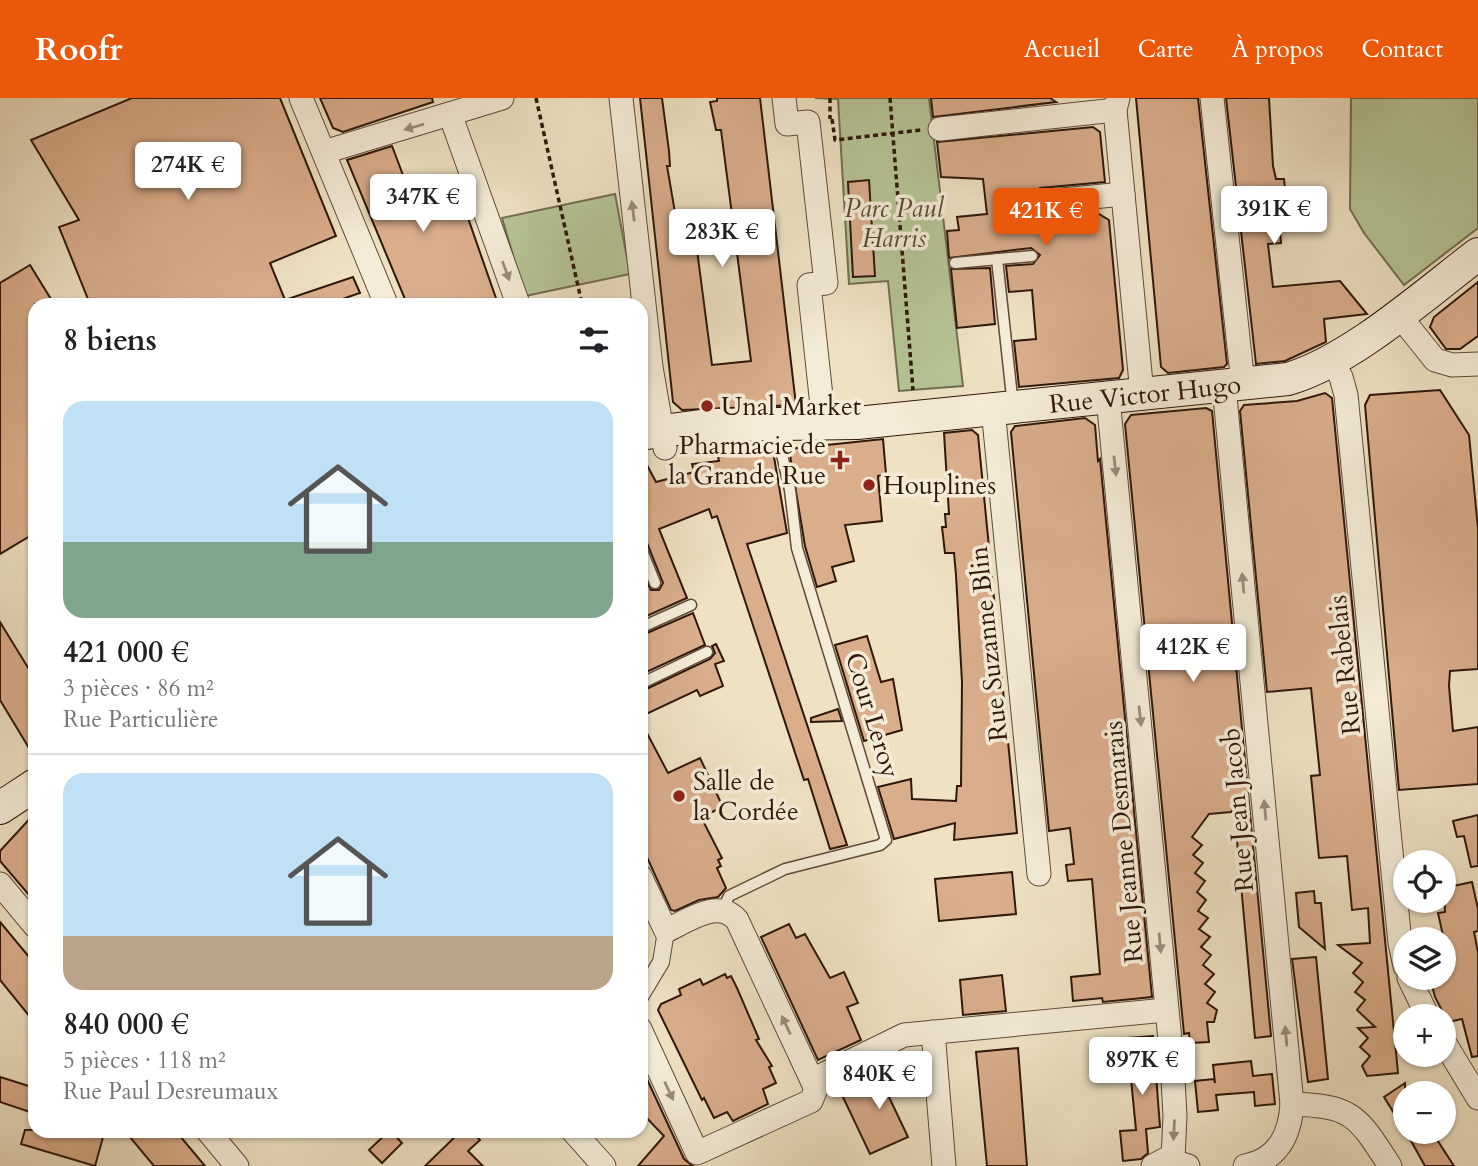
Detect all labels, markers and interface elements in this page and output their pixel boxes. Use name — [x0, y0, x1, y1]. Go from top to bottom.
text: Roofr — [35, 27, 122, 72]
text: Accueil — [1024, 33, 1100, 66]
text: Carte — [1138, 33, 1194, 66]
text: À propos — [1232, 33, 1324, 66]
text: Contact — [1362, 33, 1443, 66]
one-way arrow — [403, 122, 424, 132]
pin: 274K € — [131, 142, 245, 202]
text: 274K € — [151, 149, 225, 180]
pin: 347K € — [366, 174, 480, 234]
text: 347K € — [386, 181, 460, 212]
pin: 391K € — [1217, 186, 1331, 246]
pin: 421K € — [989, 188, 1103, 248]
park label: Parc Paul Harris — [844, 191, 944, 256]
text: 391K € — [1237, 193, 1311, 224]
text: 421K € — [1009, 195, 1083, 226]
one-way arrow — [627, 200, 638, 222]
pin: 283K € — [665, 209, 779, 269]
text: 283K € — [685, 216, 759, 247]
one-way arrow — [500, 260, 511, 281]
text: 8 biens — [63, 320, 157, 361]
icon: filters — [575, 321, 613, 359]
street label: Rue Victor Hugo — [1047, 367, 1243, 422]
place label: Unal Market — [721, 389, 861, 424]
marker: Unal Market — [699, 398, 715, 414]
place label: Pharmacie de la Grande Rue — [668, 428, 826, 493]
icon: home — [275, 446, 401, 572]
marker: Pharmacie de la Grande Rue — [832, 452, 848, 468]
one-way arrow — [1109, 455, 1120, 477]
place label: Houplines — [883, 468, 996, 503]
marker: Houplines — [861, 477, 877, 493]
street label: Rue Suzanne Blin — [961, 544, 1016, 743]
one-way arrow — [1237, 572, 1248, 594]
street label: Rue Rabelais — [1320, 594, 1369, 736]
pin: 412K € — [1136, 624, 1250, 684]
text: 412K € — [1156, 631, 1230, 662]
text: 421 000 € — [63, 632, 189, 673]
street label: Cour Leroy — [837, 648, 908, 782]
text: 3 pièces · 86 m² — [63, 673, 214, 704]
text: Rue Particulière — [63, 704, 219, 735]
one-way arrow — [1134, 706, 1145, 728]
street label: Rue Jeanne Desmarais — [1095, 719, 1152, 964]
street label: Rue Jean Jacob — [1213, 726, 1262, 893]
place label: Salle de la Cordée — [693, 764, 799, 829]
marker: Salle de la Cordée — [671, 788, 687, 804]
one-way arrow — [1259, 798, 1270, 820]
icon: home — [275, 818, 401, 944]
map controls — [1393, 850, 1456, 1144]
button: locate — [1393, 850, 1456, 913]
button: layers — [1393, 927, 1456, 990]
one-way arrow — [1155, 932, 1166, 954]
text: 840 000 € — [63, 1004, 189, 1045]
button: + — [1393, 1004, 1456, 1067]
one-way arrow — [780, 1015, 792, 1035]
one-way arrow — [1280, 1025, 1291, 1047]
pin: 897K € — [1085, 1038, 1199, 1097]
text: 897K € — [1105, 1044, 1179, 1075]
text: 5 pièces · 118 m² — [63, 1045, 226, 1076]
pin: 840K € — [822, 1052, 936, 1111]
text: 840K € — [842, 1058, 916, 1089]
text: Rue Paul Desreumaux — [63, 1076, 278, 1107]
one-way arrow — [664, 1080, 675, 1101]
button: − — [1393, 1081, 1456, 1144]
one-way arrow — [1169, 1119, 1180, 1141]

